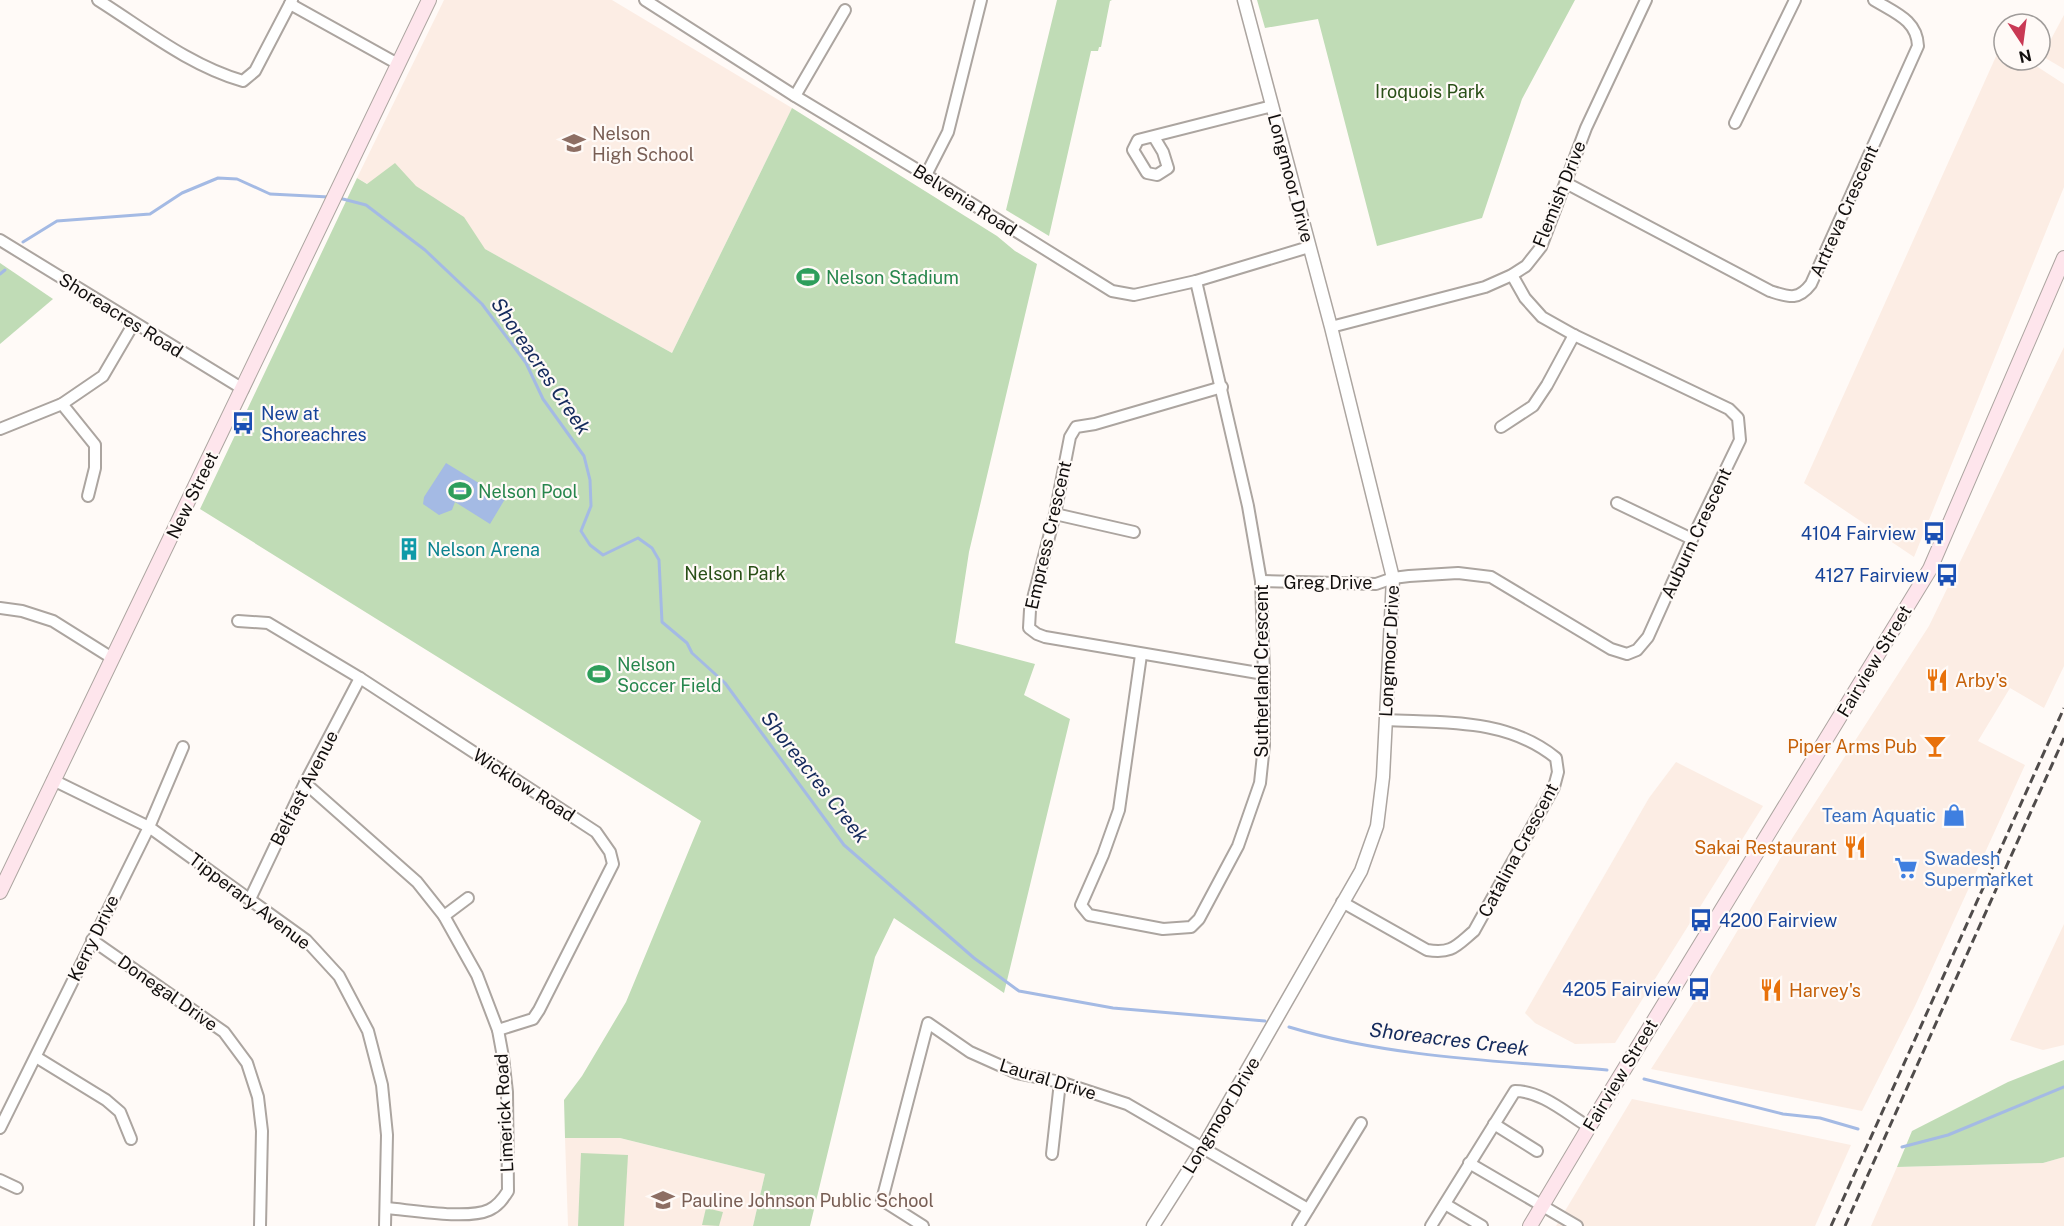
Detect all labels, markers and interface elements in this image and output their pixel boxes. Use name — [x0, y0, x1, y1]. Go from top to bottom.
north arrow — [1992, 12, 2052, 72]
text: N — [2017, 45, 2033, 67]
park label: Iroquois Park — [1375, 81, 1485, 102]
street label: Longmoor Drive — [1264, 111, 1318, 245]
place label: Nelson High School — [592, 123, 694, 165]
school or university icon: Nelson High School — [561, 130, 587, 156]
street label: Flemish Drive — [1528, 138, 1590, 250]
street label: Artreva Crescent — [1806, 142, 1882, 280]
street label: Belvenia Road — [909, 160, 1021, 240]
sports icon: Nelson Stadium — [795, 264, 821, 290]
place label: Nelson Stadium — [826, 267, 959, 288]
street label: Shoreacres Road — [55, 268, 187, 362]
water label: Shoreacres Creek — [486, 293, 596, 439]
place label: New at Shoreachres — [261, 403, 367, 445]
bus stop icon: New at Shoreachres — [230, 410, 256, 436]
street label: New Street — [162, 448, 222, 542]
street label: Empress Crescent — [1021, 458, 1075, 612]
street label: Auburn Crescent — [1657, 464, 1735, 602]
sports icon: Nelson Pool — [447, 478, 473, 504]
place label: Nelson Pool — [478, 481, 578, 502]
bus stop icon: 4104 Fairview — [1921, 520, 1947, 546]
place label: 4104 Fairview — [1801, 523, 1916, 544]
building icon: Nelson Arena — [396, 536, 422, 562]
place label: Nelson Arena — [427, 539, 540, 560]
bus stop icon: 4127 Fairview — [1934, 562, 1960, 588]
park label: Nelson Park — [684, 563, 786, 584]
place label: 4127 Fairview — [1814, 565, 1929, 586]
street label: Greg Drive — [1284, 572, 1372, 593]
street label: Sutherland Crescent — [1251, 584, 1272, 758]
street label: Longmoor Drive — [1375, 584, 1403, 718]
street label: Fairview Street — [1832, 601, 1916, 721]
place label: Nelson Soccer Field — [617, 654, 721, 696]
sports icon: Nelson Soccer Field — [586, 661, 612, 687]
restaurant icon: Arby's — [1924, 667, 1950, 693]
place label: Arby's — [1955, 670, 2007, 691]
water label: Shoreacres Creek — [756, 706, 874, 848]
street label: Belfast Avenue — [266, 727, 342, 849]
bar icon: Piper Arms Pub — [1922, 733, 1948, 759]
place label: Piper Arms Pub — [1787, 736, 1917, 757]
street label: Wicklow Road — [469, 744, 579, 826]
street label: Catalina Crescent — [1474, 779, 1562, 921]
shop icon: Team Aquatic — [1941, 802, 1967, 828]
place label: Team Aquatic — [1822, 805, 1936, 826]
restaurant icon: Sakai Restaurant — [1842, 834, 1868, 860]
place label: Sakai Restaurant — [1694, 837, 1837, 858]
street label: Tipperary Avenue — [185, 848, 315, 954]
place label: Swadesh Supermarket — [1924, 848, 2034, 890]
supermarket icon: Swadesh Supermarket — [1893, 855, 1919, 881]
street label: Kerry Drive — [63, 891, 123, 985]
bus stop icon: 4200 Fairview — [1688, 907, 1714, 933]
place label: 4200 Fairview — [1719, 910, 1837, 931]
street label: Donegal Drive — [114, 951, 222, 1035]
bus stop icon: 4205 Fairview — [1686, 976, 1712, 1002]
restaurant icon: Harvey's — [1758, 977, 1784, 1003]
place label: 4205 Fairview — [1562, 979, 1681, 1000]
place label: Harvey's — [1789, 980, 1861, 1001]
street label: Fairview Street — [1578, 1015, 1662, 1135]
water label: Shoreacres Creek — [1368, 1017, 1530, 1061]
street label: Limerick Road — [490, 1053, 518, 1173]
street label: Longmoor Drive — [1178, 1053, 1264, 1177]
street label: Laural Drive — [997, 1054, 1099, 1104]
school or university icon: Pauline Johnson Public School — [650, 1187, 676, 1213]
place label: Pauline Johnson Public School — [681, 1190, 934, 1211]

